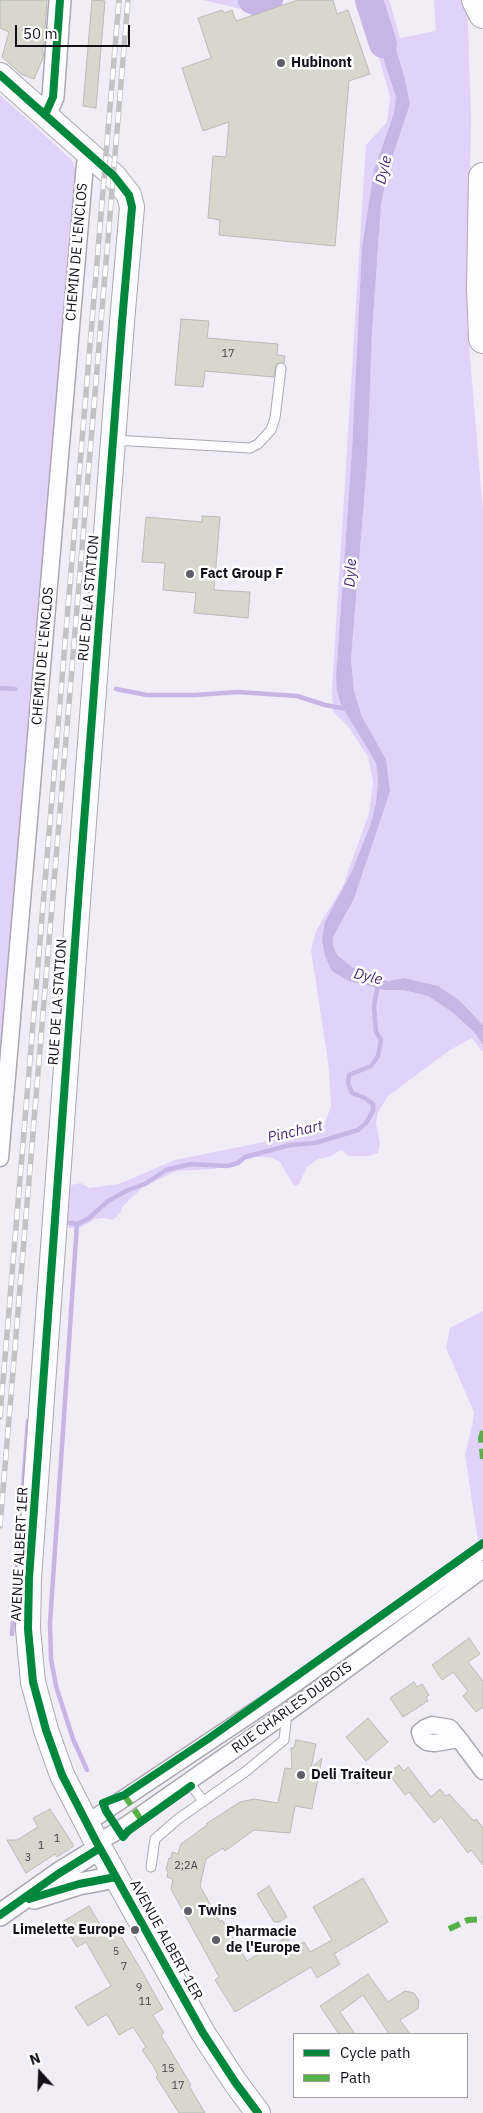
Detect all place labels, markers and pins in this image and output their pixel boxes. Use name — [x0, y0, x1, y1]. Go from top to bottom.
place label: Hubinont — [291, 55, 352, 71]
marker: Hubinont — [275, 57, 287, 69]
place label: Fact Group F — [200, 566, 283, 582]
marker: Fact Group F — [184, 568, 196, 580]
place label: Deli Traiteur — [311, 1767, 392, 1783]
marker: Deli Traiteur — [295, 1769, 307, 1781]
place label: Twins — [198, 1903, 237, 1919]
marker: Twins — [182, 1905, 194, 1917]
place label: Limelette Europe — [13, 1922, 125, 1938]
marker: Limelette Europe — [129, 1924, 141, 1936]
place label: Pharmacie de l'Europe — [226, 1924, 300, 1956]
marker: Pharmacie de l'Europe — [210, 1934, 222, 1946]

